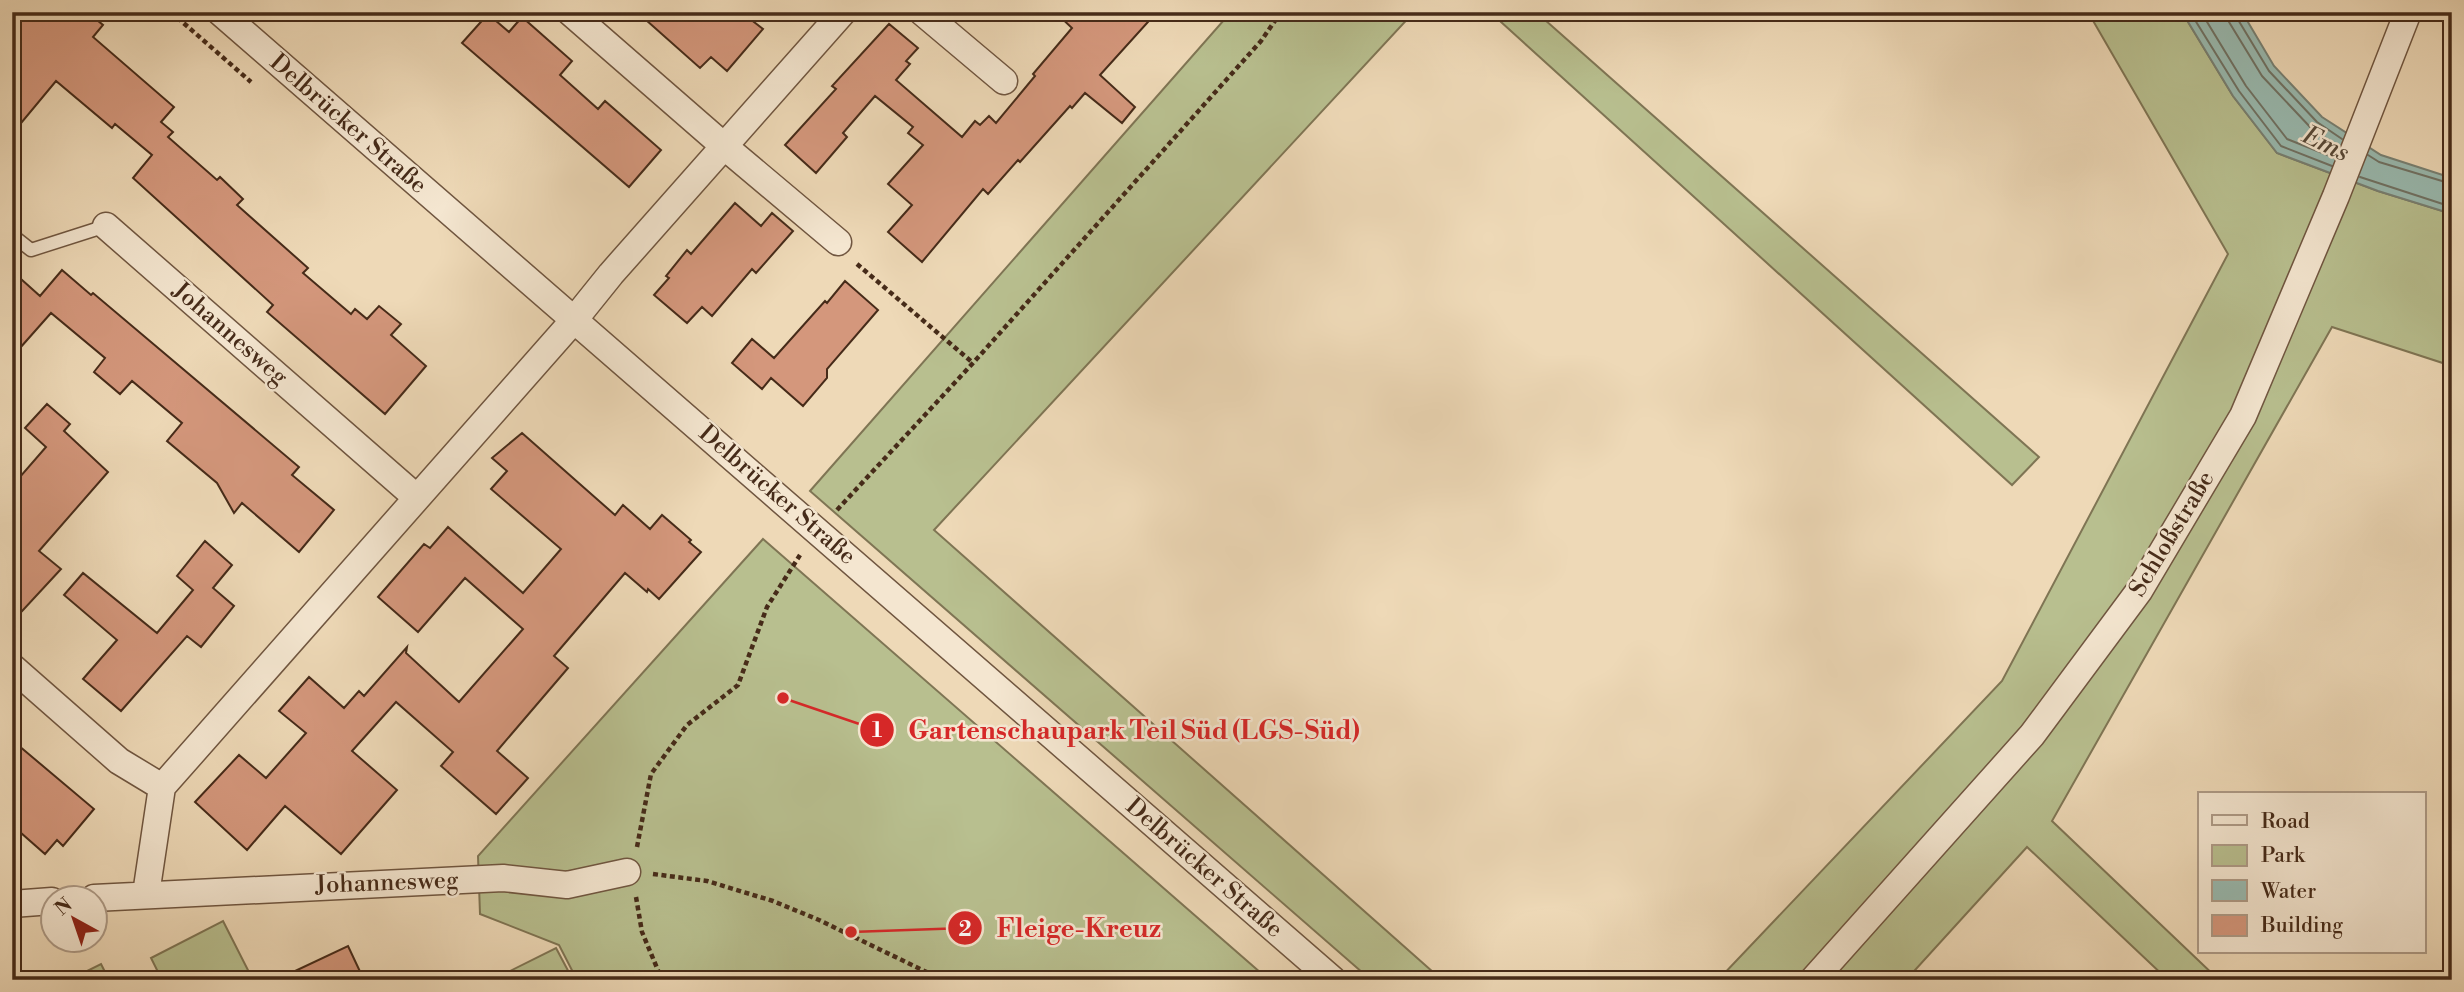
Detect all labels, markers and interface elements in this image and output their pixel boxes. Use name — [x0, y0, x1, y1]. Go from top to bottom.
street label: Delbrücker Straße — [263, 48, 433, 200]
water label: Ems — [2296, 119, 2355, 169]
street label: Johannesweg — [165, 275, 294, 393]
street label: Delbrücker Straße — [692, 419, 862, 571]
street label: Schloßstraße — [2123, 466, 2221, 602]
callout: Gartenschaupark Teil Süd (LGS-Süd) — [860, 706, 1374, 753]
text: Gartenschaupark Teil Süd (LGS-Süd) — [908, 715, 1360, 747]
text: 1 — [872, 718, 882, 744]
street label: Delbrücker Straße — [1119, 792, 1289, 944]
legend — [2198, 792, 2426, 954]
text: Road — [2261, 809, 2310, 835]
text: Park — [2261, 843, 2306, 869]
street label: Johannesweg — [314, 865, 459, 901]
text: Water — [2260, 879, 2316, 905]
north arrow — [38, 884, 108, 954]
text: N — [50, 893, 77, 921]
callout: Fleige-Kreuz — [948, 905, 1175, 952]
text: Fleige-Kreuz — [997, 913, 1161, 945]
text: Building — [2260, 913, 2343, 939]
text: 2 — [958, 917, 972, 943]

